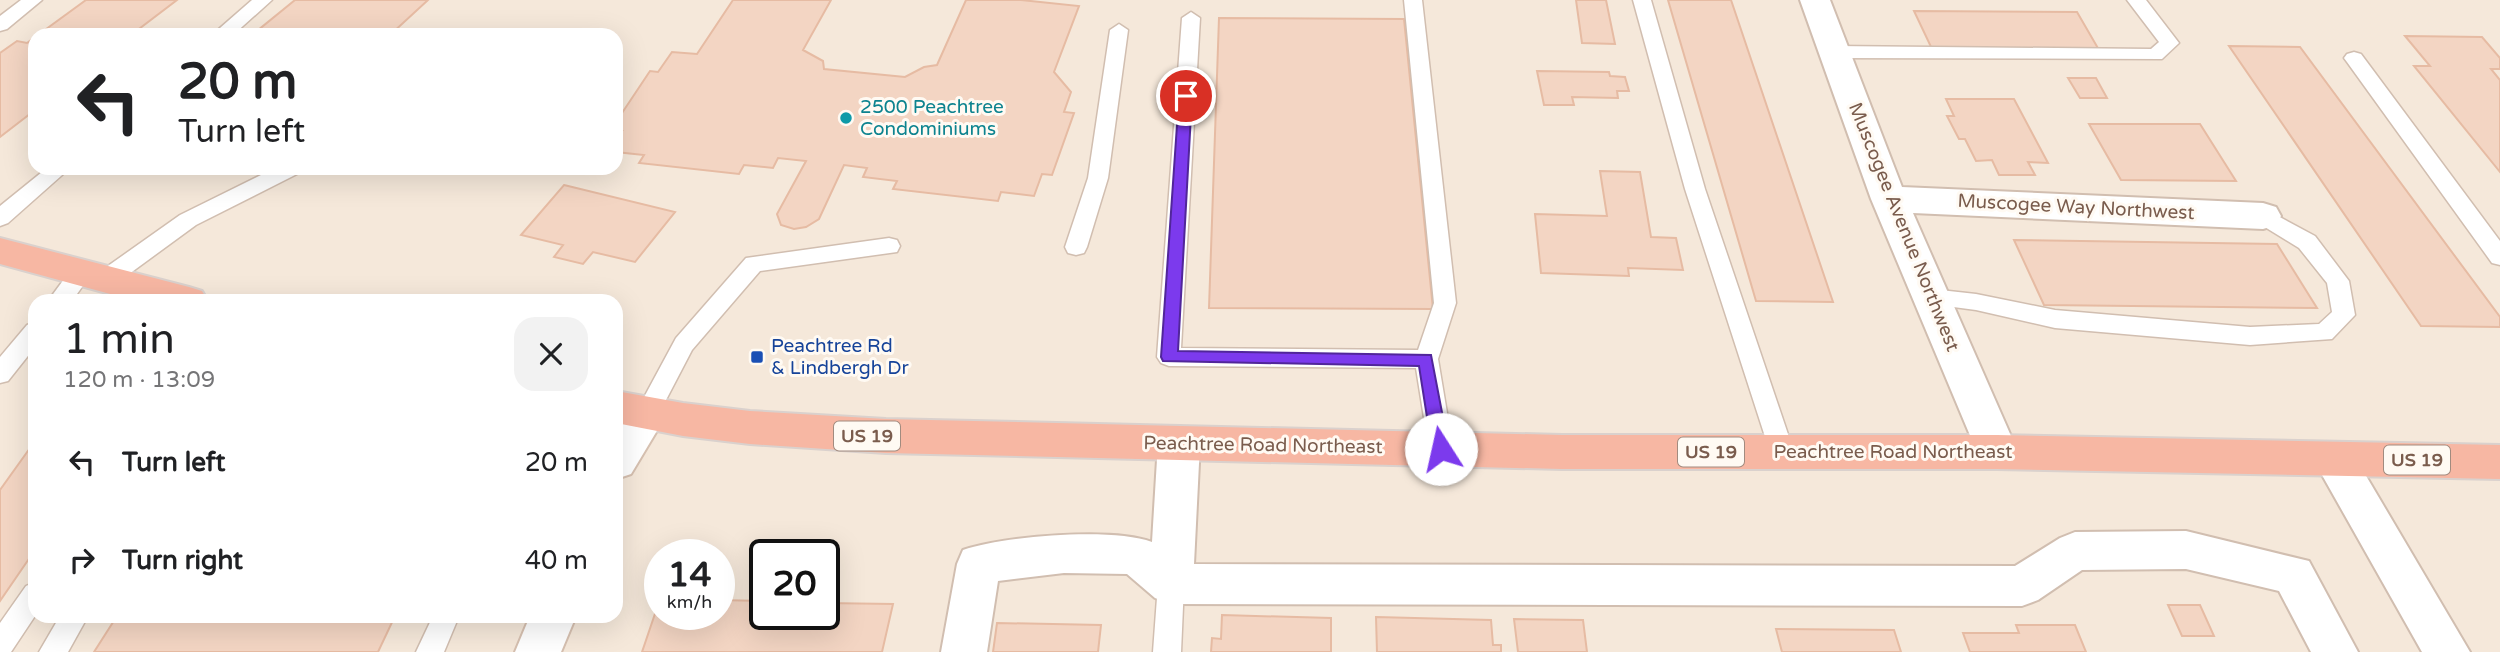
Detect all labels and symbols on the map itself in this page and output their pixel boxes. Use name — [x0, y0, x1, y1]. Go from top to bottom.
pin — [1156, 66, 1216, 126]
place label: 2500 Peachtree Condominiums — [860, 96, 1004, 140]
street label: Muscogee Avenue Northwest — [1844, 99, 1964, 355]
marker: 2500 Peachtree Condominiums — [838, 110, 854, 126]
street label: Muscogee Way Northwest — [1957, 190, 2195, 224]
place label: Peachtree Rd & Lindbergh Dr — [771, 335, 909, 379]
marker: Peachtree Rd & Lindbergh Dr — [749, 349, 765, 365]
position arrow — [1404, 412, 1478, 486]
road number: US 19 — [834, 422, 900, 450]
street label: Peachtree Road Northeast — [1143, 432, 1383, 458]
road number: US 19 — [1678, 438, 1744, 466]
street label: Peachtree Road Northeast — [1773, 441, 2013, 463]
road number: US 19 — [2384, 446, 2450, 474]
speed limit sign: 20 — [749, 539, 840, 630]

